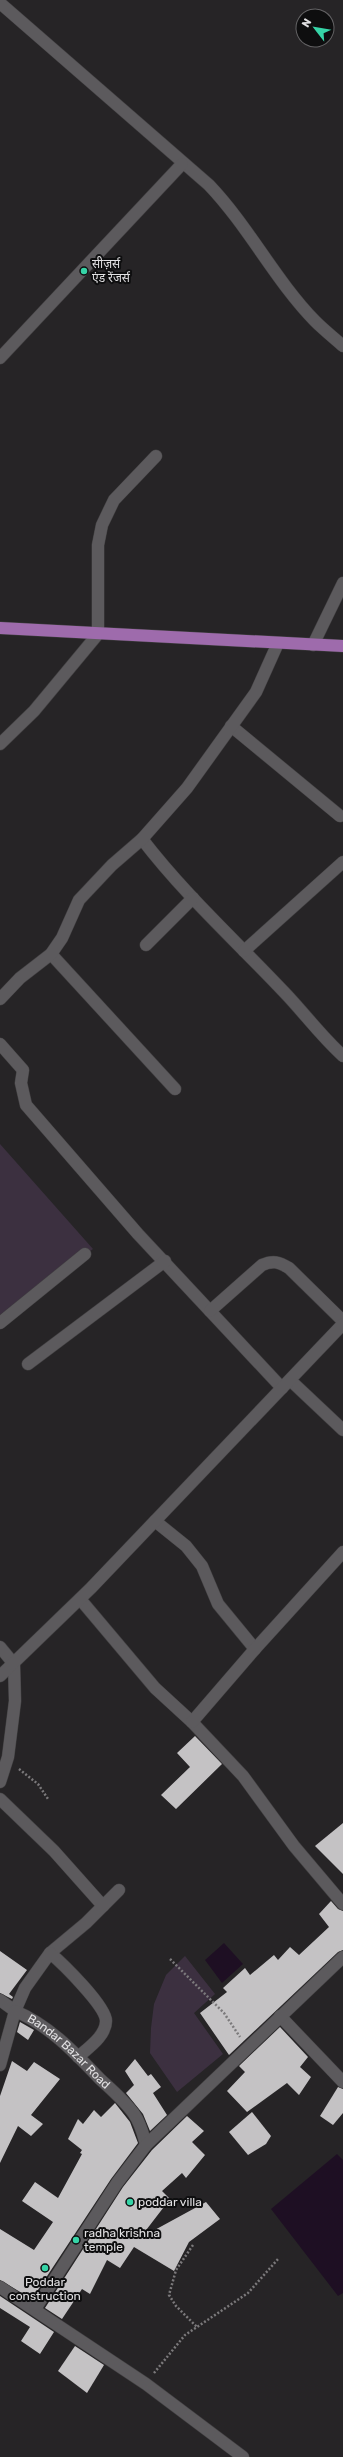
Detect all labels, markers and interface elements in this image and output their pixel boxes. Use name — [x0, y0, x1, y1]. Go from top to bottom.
north arrow — [295, 8, 335, 48]
text: N — [299, 16, 315, 30]
place label: सीज़र्स एंड रेंजर्स — [92, 256, 131, 285]
marker: सीज़र्स एंड रेंजर्स — [79, 266, 89, 276]
street label: Bandar Bazar Road — [25, 2011, 113, 2092]
place label: poddar villa — [138, 2195, 202, 2209]
marker: poddar villa — [125, 2197, 135, 2207]
place label: radha krishna temple — [84, 2226, 160, 2254]
marker: radha krishna temple — [71, 2235, 81, 2245]
marker: Poddar construction — [40, 2263, 50, 2273]
place label: Poddar construction — [9, 2275, 81, 2303]

